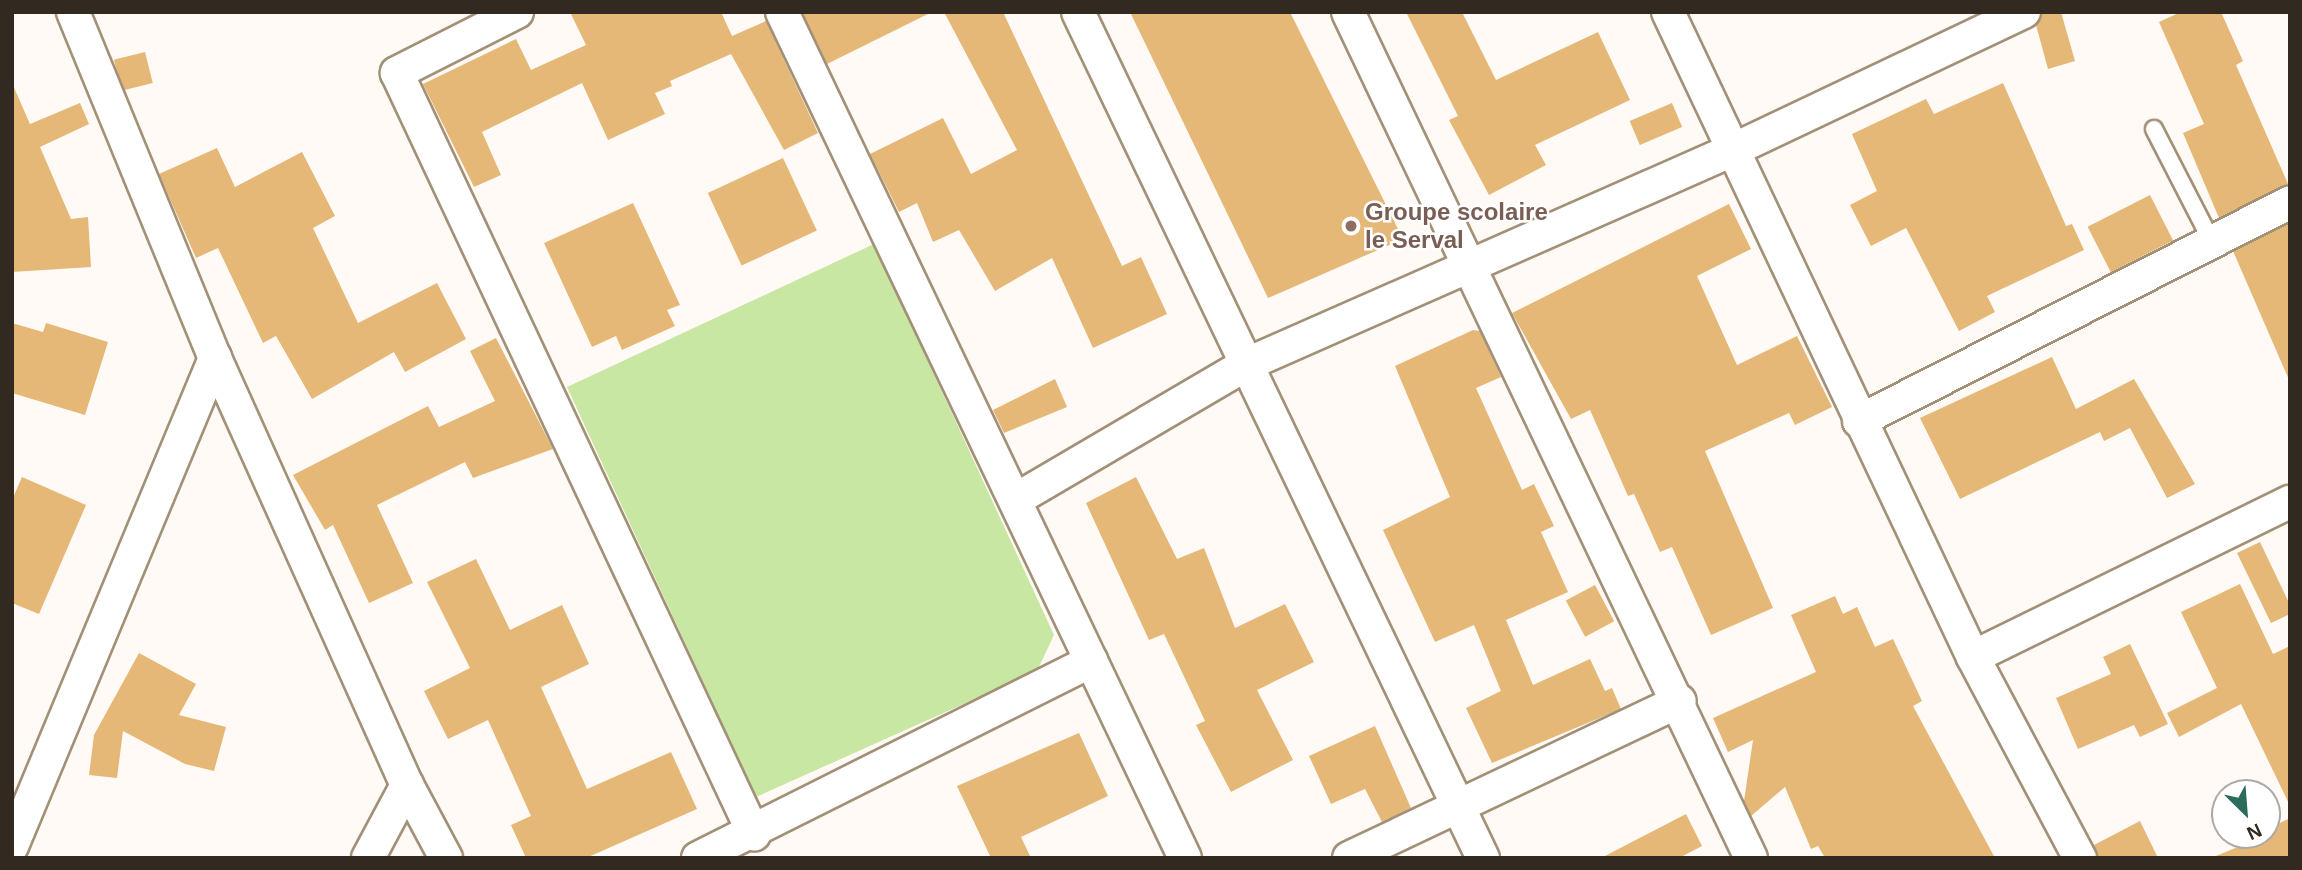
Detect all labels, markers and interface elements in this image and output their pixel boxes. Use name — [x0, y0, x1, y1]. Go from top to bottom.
place label: Groupe scolaire le Serval — [1365, 198, 1548, 254]
marker: Groupe scolaire le Serval — [1343, 218, 1359, 234]
north arrow — [2211, 779, 2281, 849]
text: N — [2244, 819, 2265, 844]

